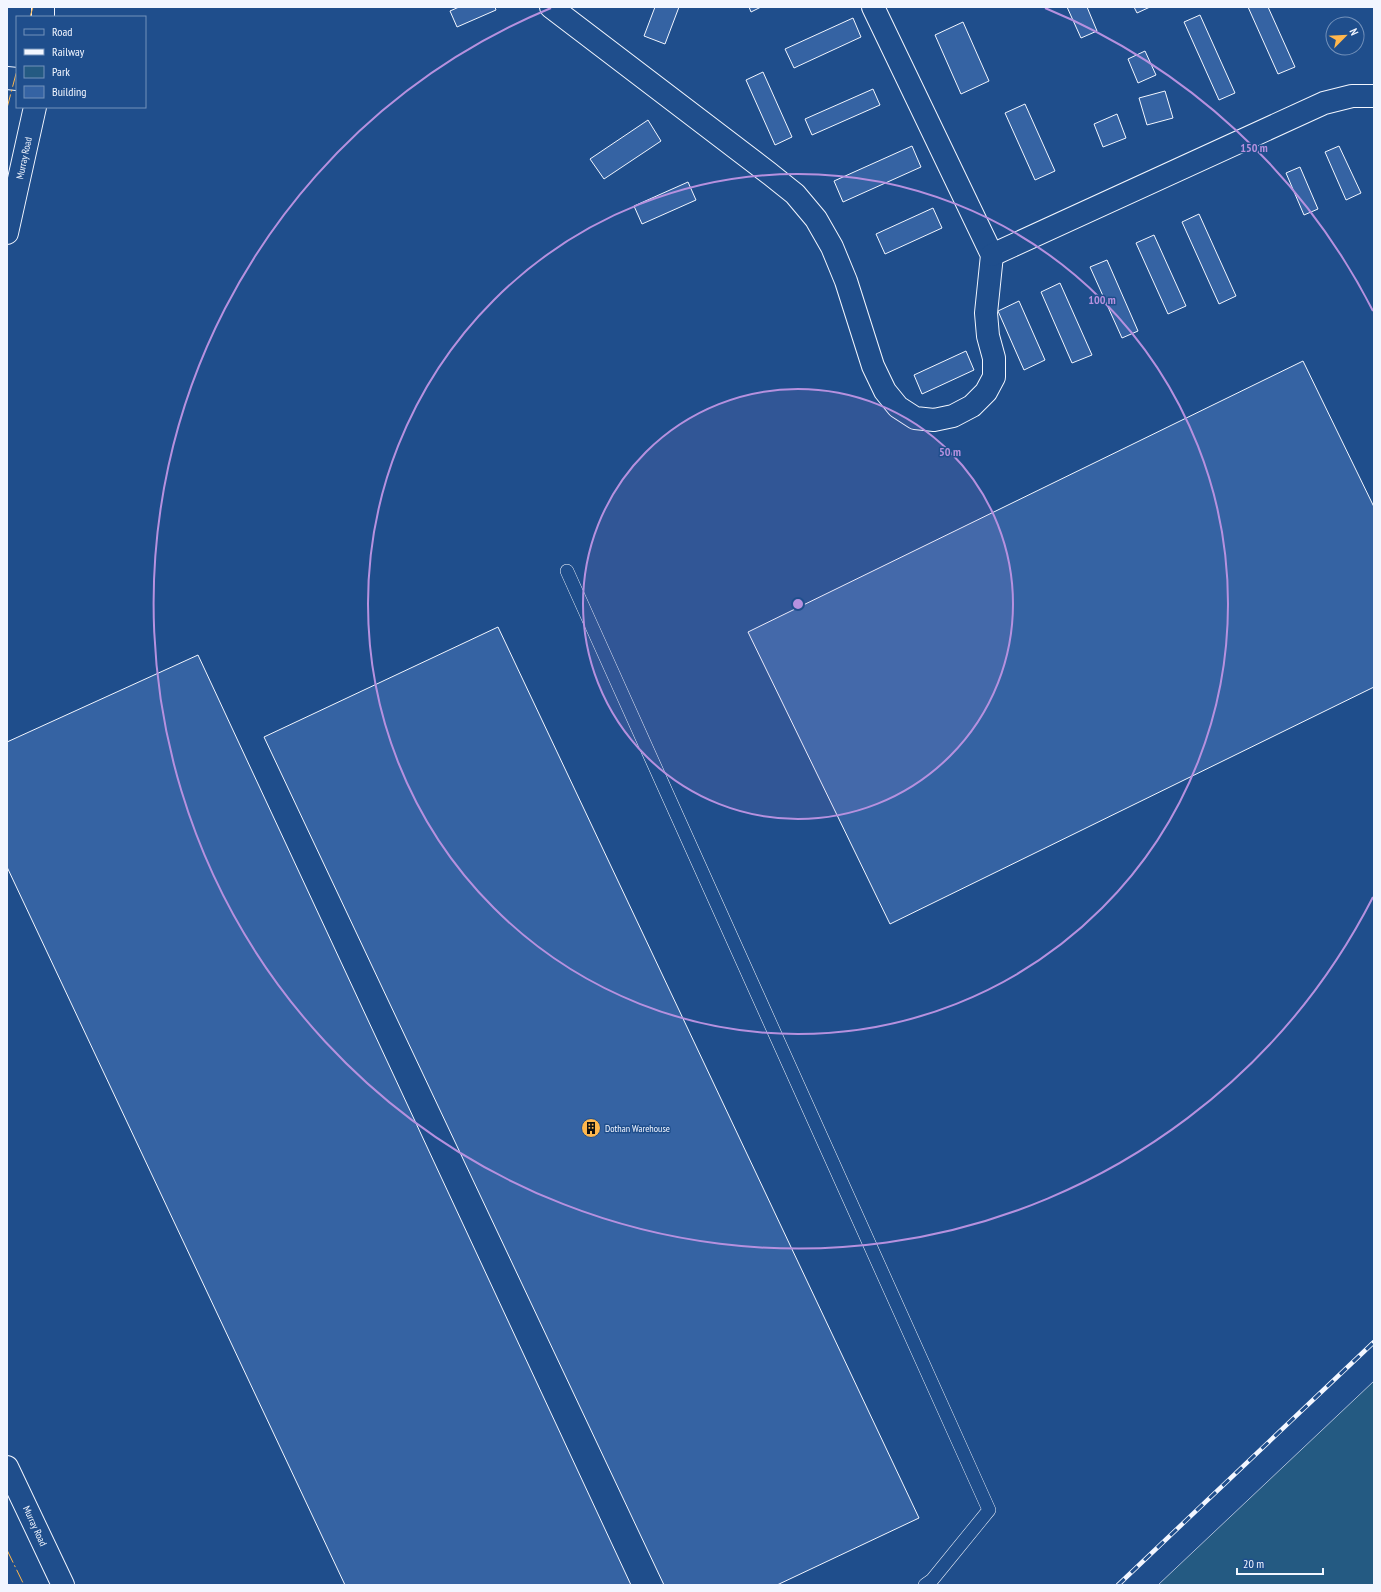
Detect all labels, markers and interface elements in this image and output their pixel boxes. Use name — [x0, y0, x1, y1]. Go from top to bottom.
legend — [16, 16, 146, 108]
north arrow — [1325, 16, 1365, 56]
text: Road — [52, 24, 72, 39]
text: N — [1347, 26, 1362, 38]
text: Railway — [52, 44, 85, 59]
text: Park — [52, 64, 70, 79]
text: Building — [52, 84, 87, 99]
street label: Murray Road — [13, 136, 35, 180]
text: 150 m — [1240, 140, 1268, 155]
text: 100 m — [1088, 292, 1116, 307]
text: 50 m — [939, 444, 961, 459]
centre of rings — [791, 597, 805, 611]
building icon: Dothan Warehouse — [580, 1117, 602, 1139]
place label: Dothan Warehouse — [605, 1122, 670, 1135]
street label: Murray Road — [20, 1504, 50, 1548]
scale bar — [1237, 1550, 1323, 1576]
text: 20 m — [1243, 1556, 1264, 1571]

